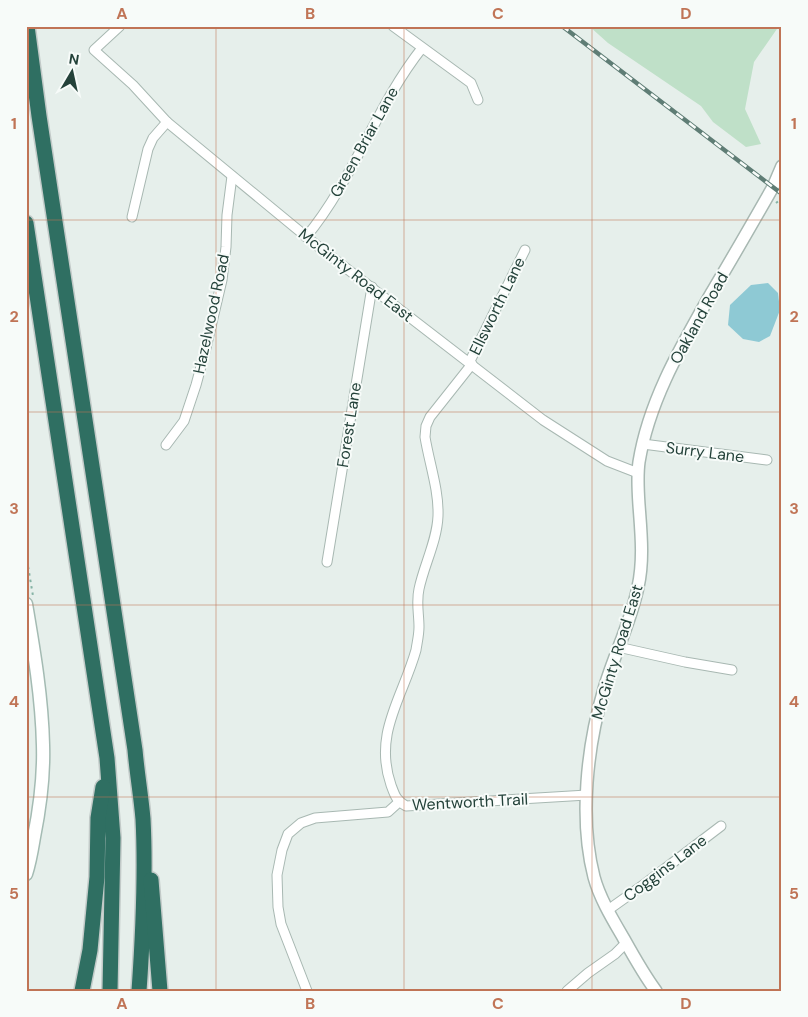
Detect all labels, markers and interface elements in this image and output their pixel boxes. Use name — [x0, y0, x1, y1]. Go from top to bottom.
text: A — [116, 3, 128, 24]
text: B — [305, 3, 315, 24]
text: C — [492, 3, 504, 24]
text: D — [680, 3, 692, 24]
north arrow — [48, 48, 98, 98]
text: N — [68, 49, 80, 69]
street label: Green Briar Lane — [325, 83, 403, 201]
text: 1 — [11, 113, 17, 134]
text: 1 — [791, 113, 797, 134]
street label: McGinty Road East — [294, 224, 418, 326]
street label: Hazelwood Road — [188, 252, 234, 376]
street label: Ellsworth Lane — [464, 254, 530, 358]
street label: Oakland Road — [665, 268, 733, 368]
text: 2 — [9, 306, 19, 327]
text: 2 — [789, 306, 799, 327]
street label: Forest Lane — [332, 381, 366, 469]
street label: Surry Lane — [665, 437, 745, 467]
text: 3 — [9, 498, 19, 519]
text: 3 — [789, 498, 799, 519]
street label: McGinty Road East — [586, 582, 648, 722]
text: 4 — [9, 691, 19, 712]
text: 4 — [789, 691, 799, 712]
street label: Wentworth Trail — [411, 788, 529, 816]
street label: Coggins Lane — [619, 830, 711, 906]
text: 5 — [9, 883, 19, 904]
text: 5 — [789, 883, 799, 904]
text: A — [116, 993, 128, 1014]
text: B — [305, 993, 315, 1014]
text: C — [492, 993, 504, 1014]
text: D — [680, 993, 692, 1014]

